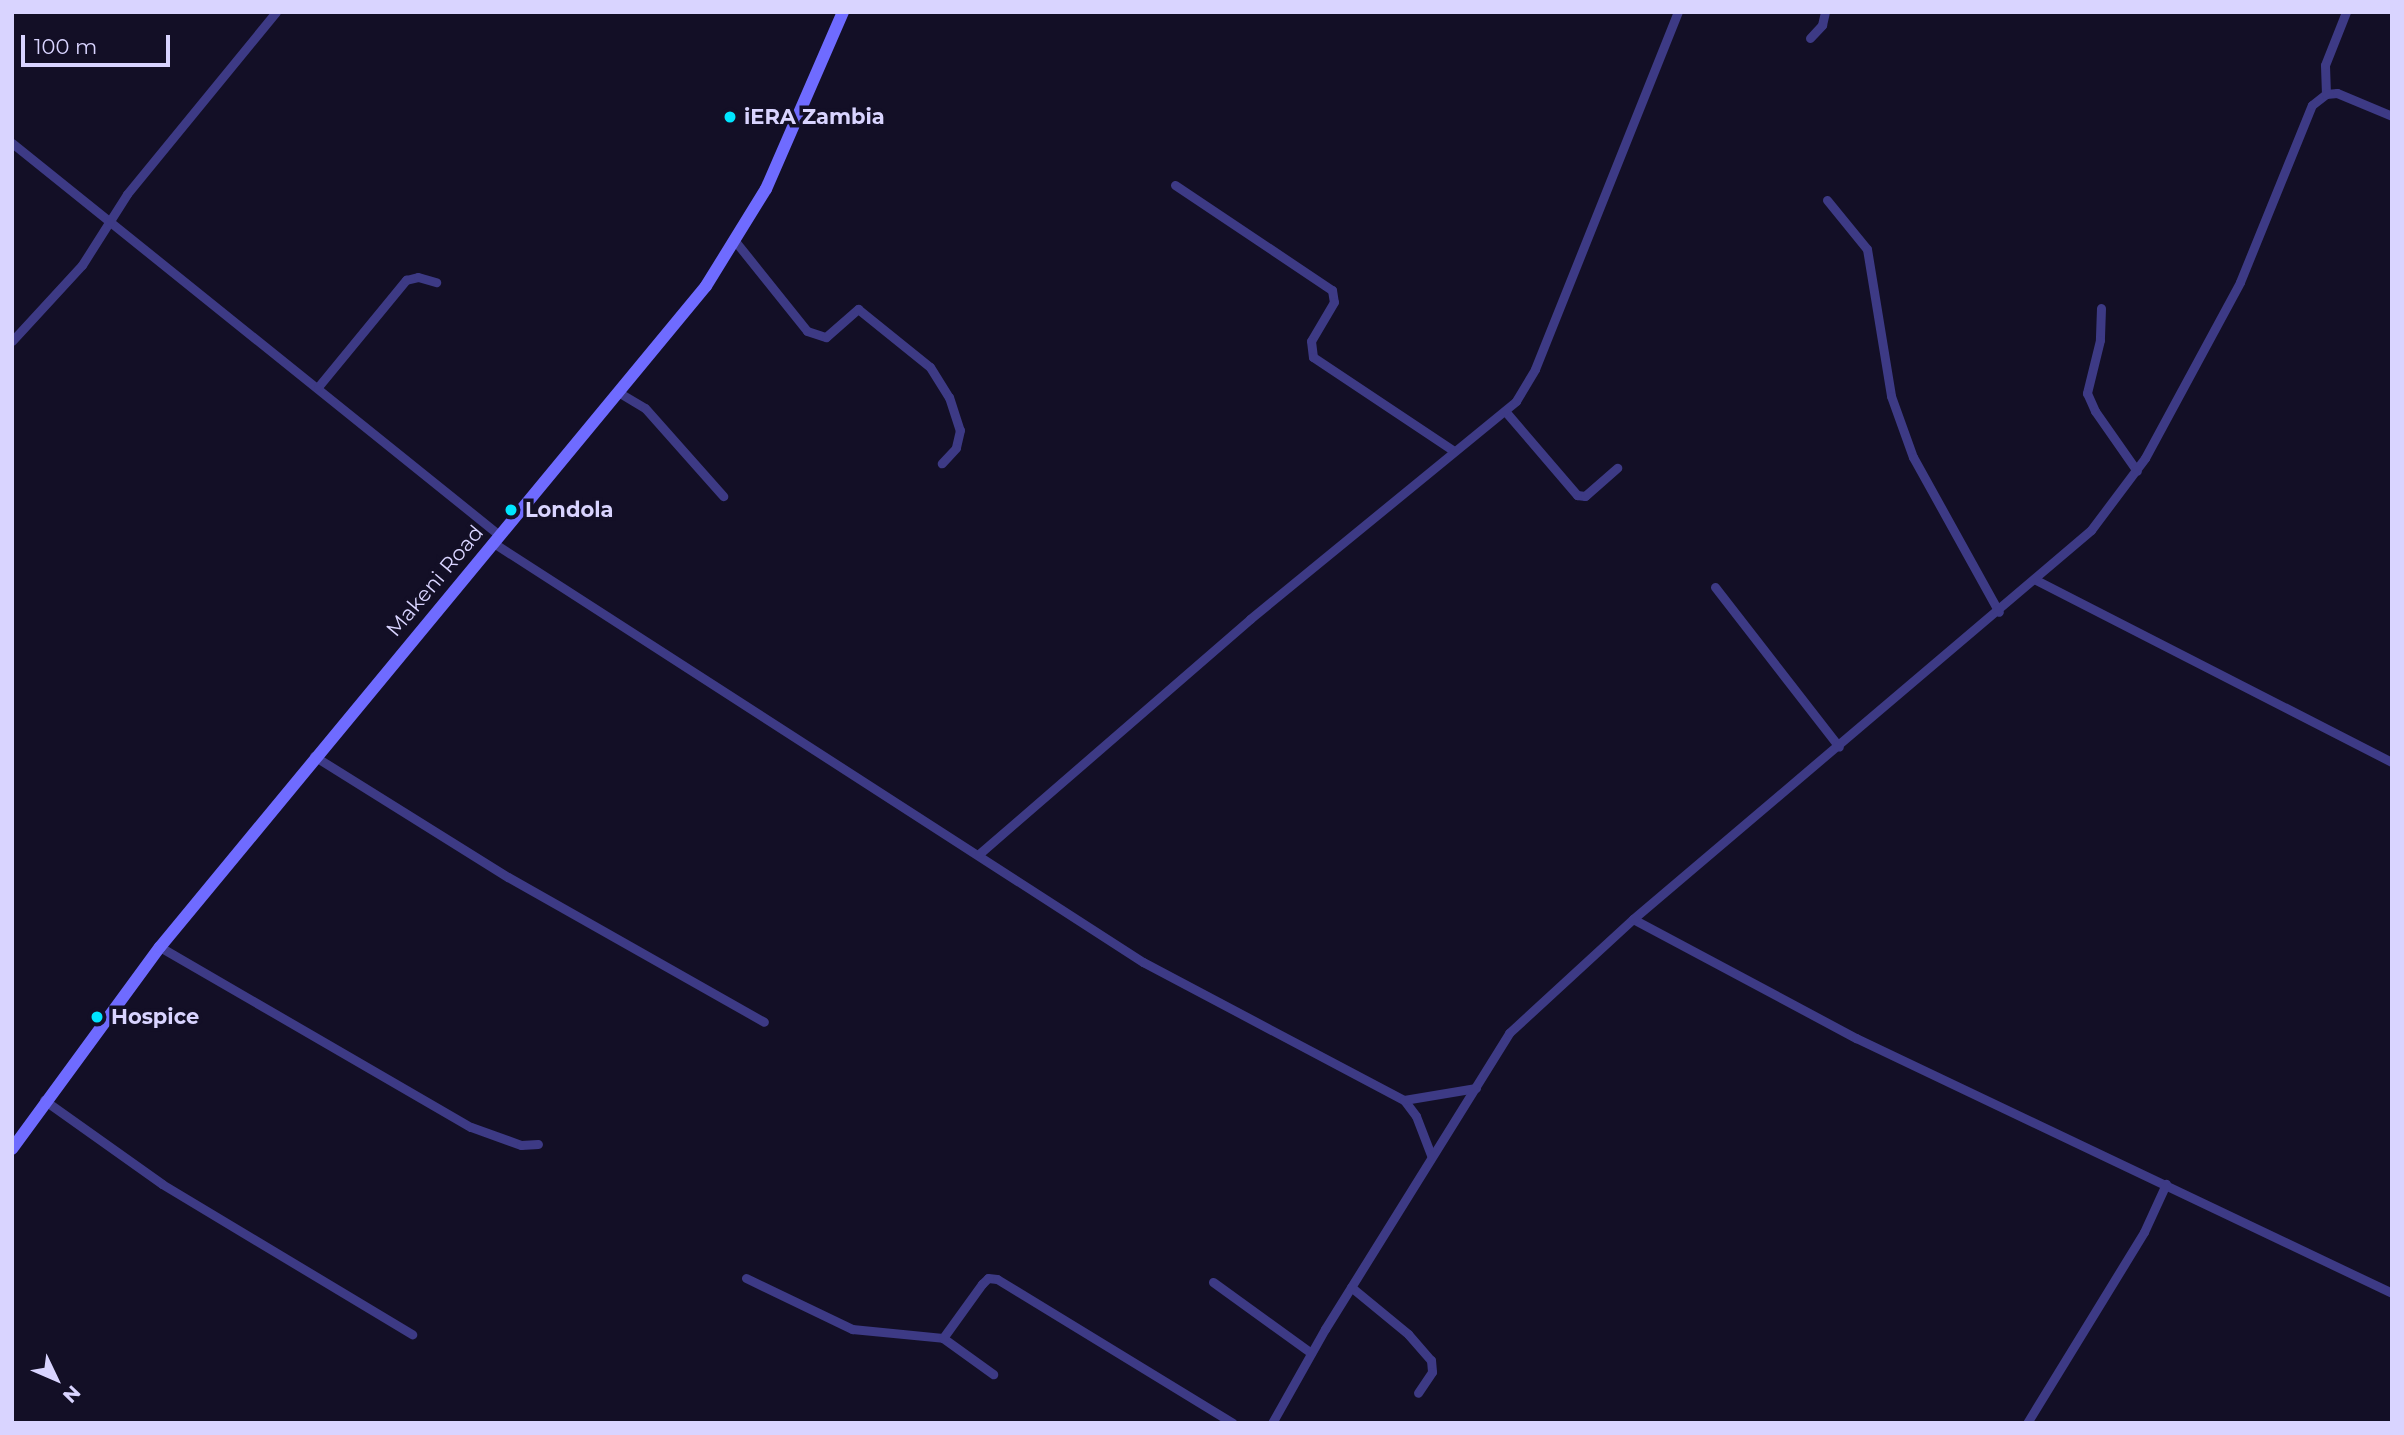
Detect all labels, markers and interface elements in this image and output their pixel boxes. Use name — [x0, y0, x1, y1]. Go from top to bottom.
scale bar — [24, 21, 173, 65]
text: 100 m — [34, 34, 97, 59]
place label: iERA Zambia — [744, 104, 885, 130]
marker: iERA Zambia — [722, 109, 738, 125]
place label: Londola — [525, 497, 614, 523]
marker: Londola — [503, 502, 519, 518]
street label: Makeni Road — [381, 520, 489, 642]
place label: Hospice — [111, 1004, 199, 1030]
marker: Hospice — [89, 1009, 105, 1025]
north arrow — [21, 1344, 91, 1414]
text: N — [58, 1380, 85, 1407]

